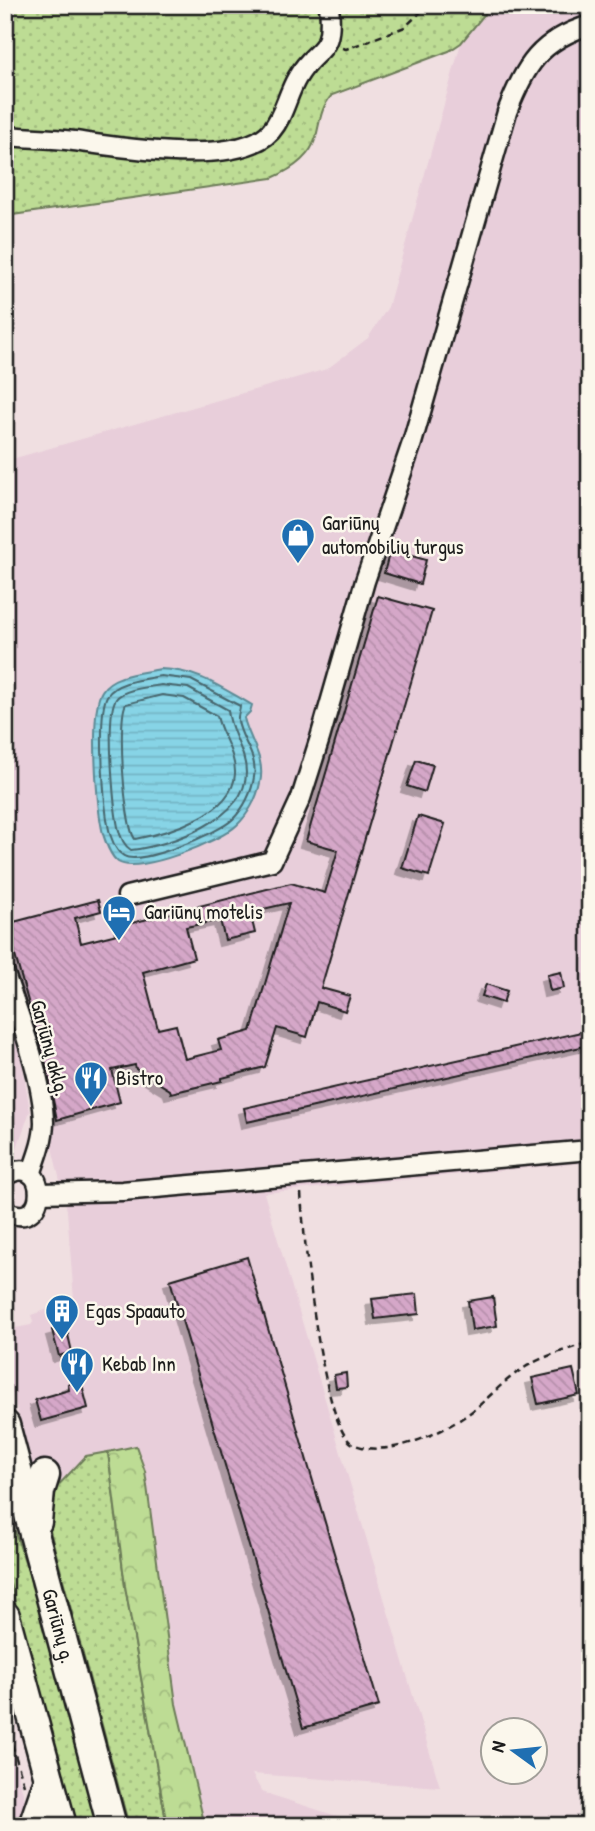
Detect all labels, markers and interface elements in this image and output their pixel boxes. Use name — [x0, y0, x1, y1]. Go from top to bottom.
place label: Gariūnų automobilių turgus — [322, 508, 463, 561]
shop icon: Gariūnų automobilių turgus — [279, 516, 317, 565]
hotel icon: Gariūnų motelis — [100, 893, 138, 942]
place label: Gariūnų motelis — [144, 897, 263, 926]
street label: Gariūnų aklg. — [24, 996, 77, 1099]
restaurant icon: Bistro — [72, 1059, 110, 1108]
place label: Bistro — [116, 1063, 163, 1092]
building icon: Egas Spaauto — [43, 1292, 81, 1341]
place label: Egas Spaauto — [86, 1296, 185, 1325]
restaurant icon: Kebab Inn — [58, 1345, 96, 1394]
place label: Kebab Inn — [102, 1349, 176, 1378]
street label: Gariūnų g. — [35, 1585, 83, 1666]
north arrow — [480, 1716, 550, 1786]
text: N — [484, 1738, 511, 1755]

